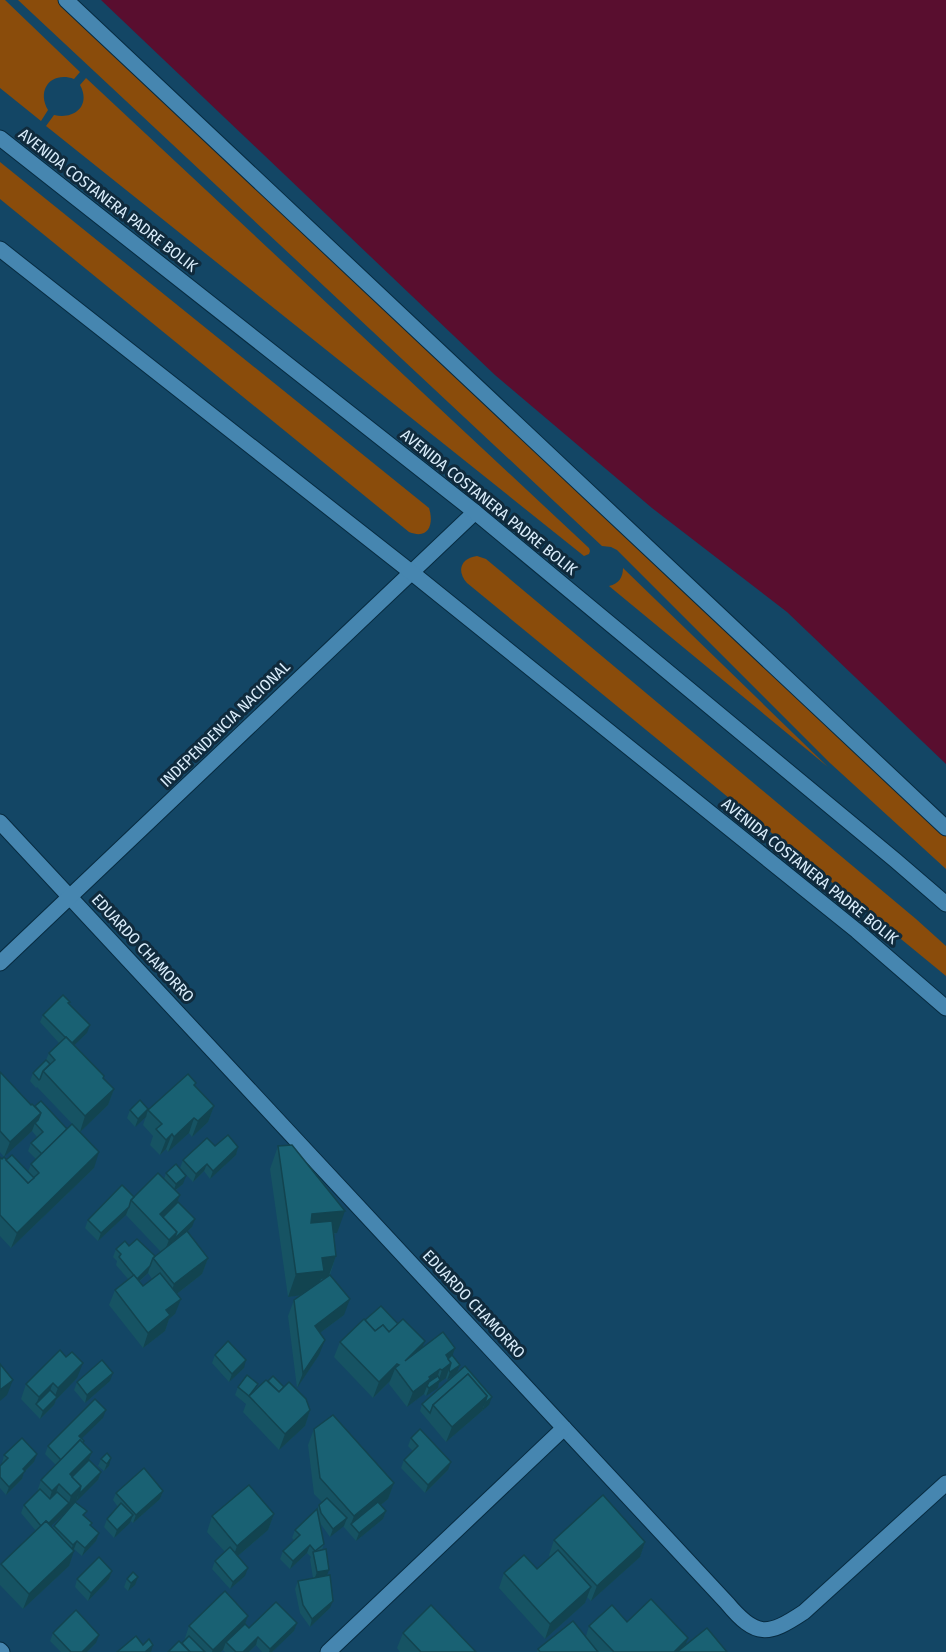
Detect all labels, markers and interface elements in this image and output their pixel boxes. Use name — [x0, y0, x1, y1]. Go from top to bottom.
street label: AVENIDA COSTANERA PADRE BOLIK — [15, 124, 201, 276]
street label: AVENIDA COSTANERA PADRE BOLIK — [397, 425, 581, 579]
street label: INDEPENDENCIA NACIONAL — [156, 657, 294, 791]
street label: AVENIDA COSTANERA PADRE BOLIK — [718, 794, 902, 948]
street label: EDUARDO CHAMORRO — [88, 890, 198, 1006]
street label: EDUARDO CHAMORRO — [419, 1246, 529, 1362]

